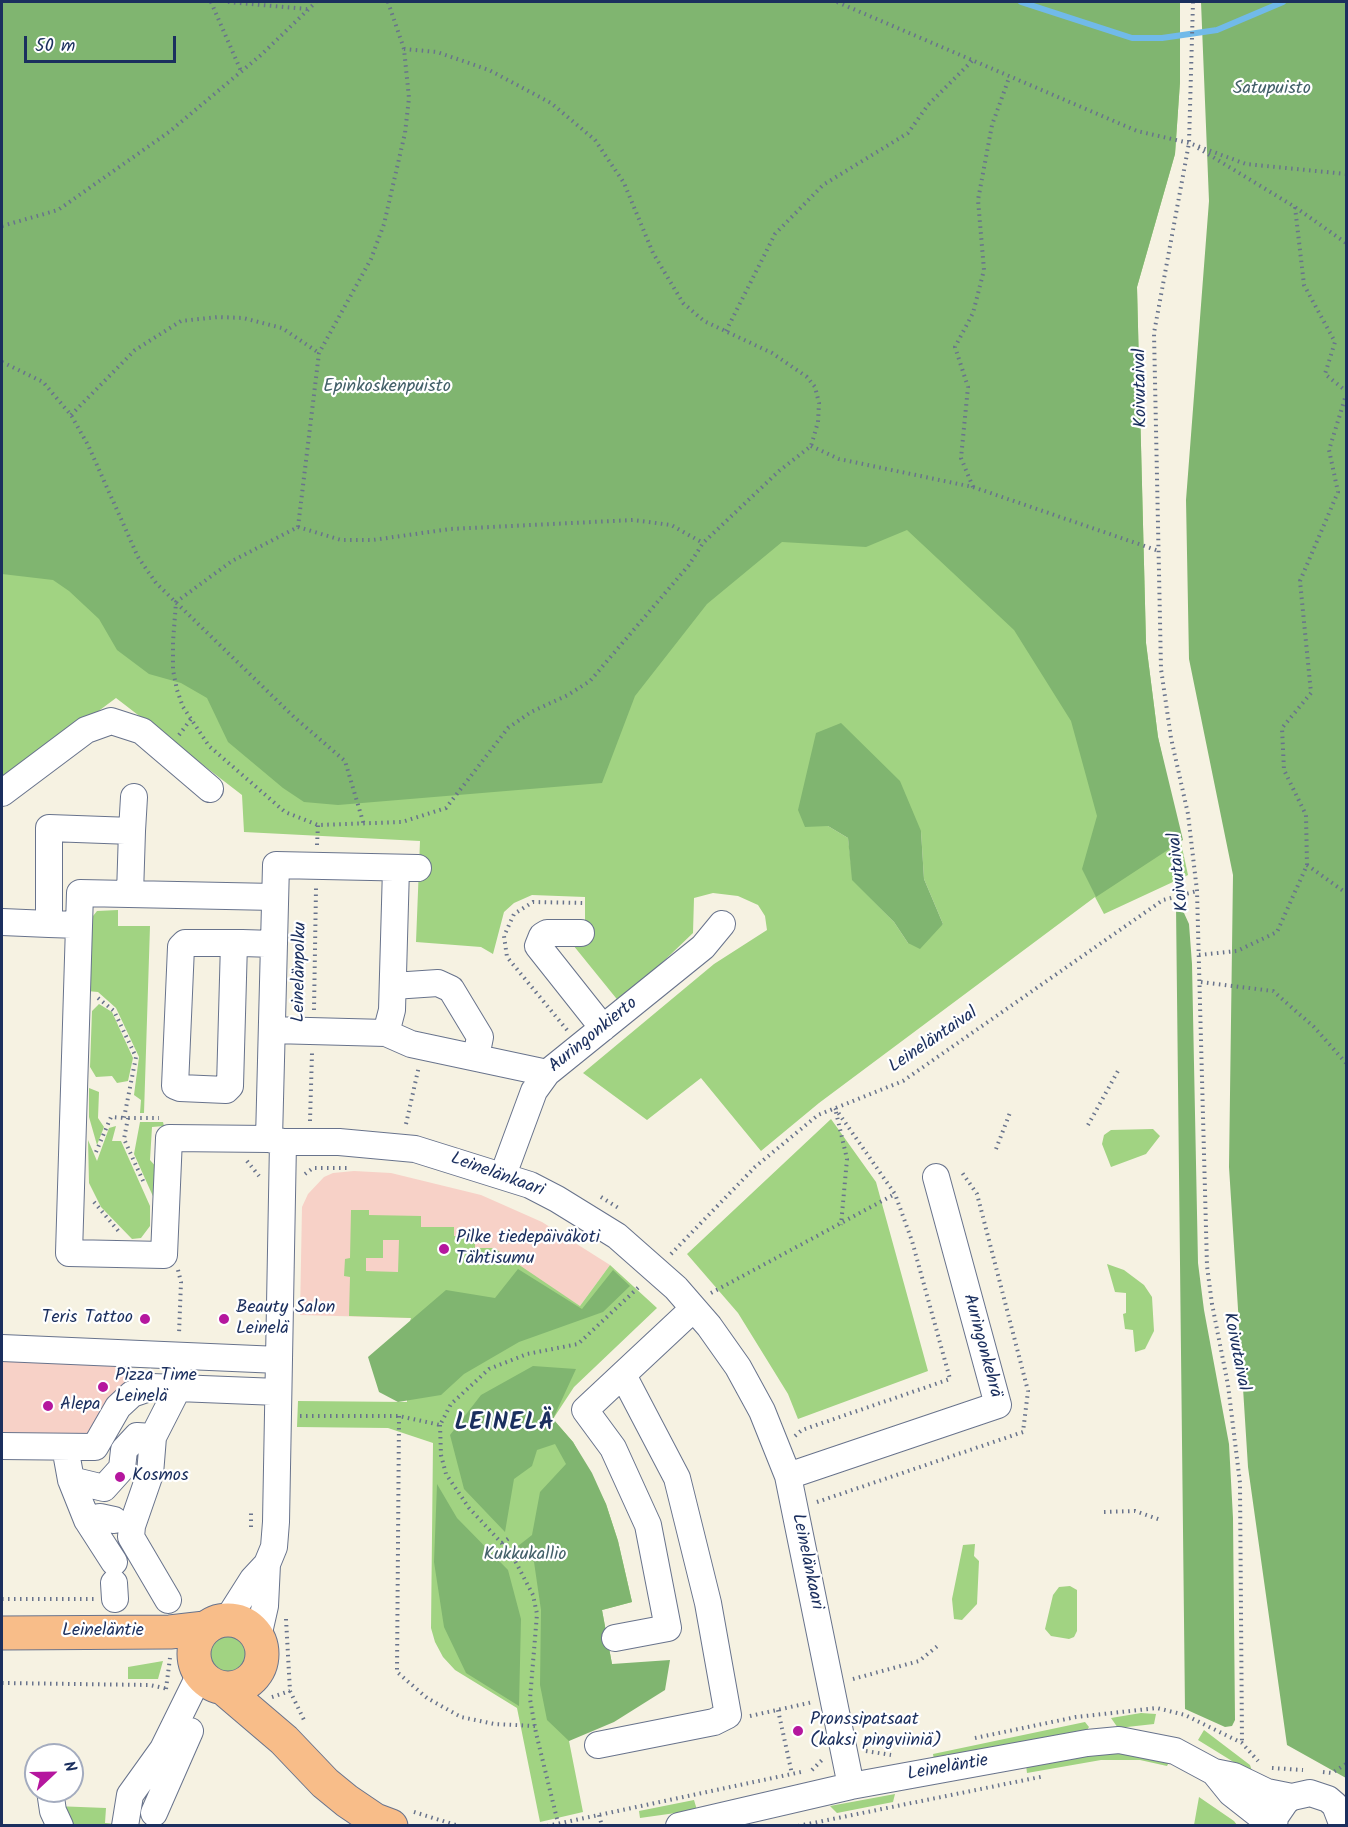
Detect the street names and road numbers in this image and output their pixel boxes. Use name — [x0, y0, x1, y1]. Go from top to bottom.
street label: Koivutaival — [1131, 348, 1153, 428]
street label: Koivutaival — [1165, 831, 1195, 913]
street label: Leinelänpolku — [289, 921, 313, 1023]
street label: Auringonkierto — [545, 994, 643, 1078]
street label: Leineläntaival — [885, 1003, 983, 1079]
street label: Leinelänkaari — [447, 1149, 547, 1203]
street label: Auringonkehrä — [957, 1292, 1005, 1400]
street label: Koivutaival — [1217, 1311, 1253, 1393]
street label: Leinelänkaari — [785, 1512, 827, 1612]
street label: Leineläntie — [62, 1621, 144, 1643]
street label: Leineläntie — [906, 1751, 990, 1787]

